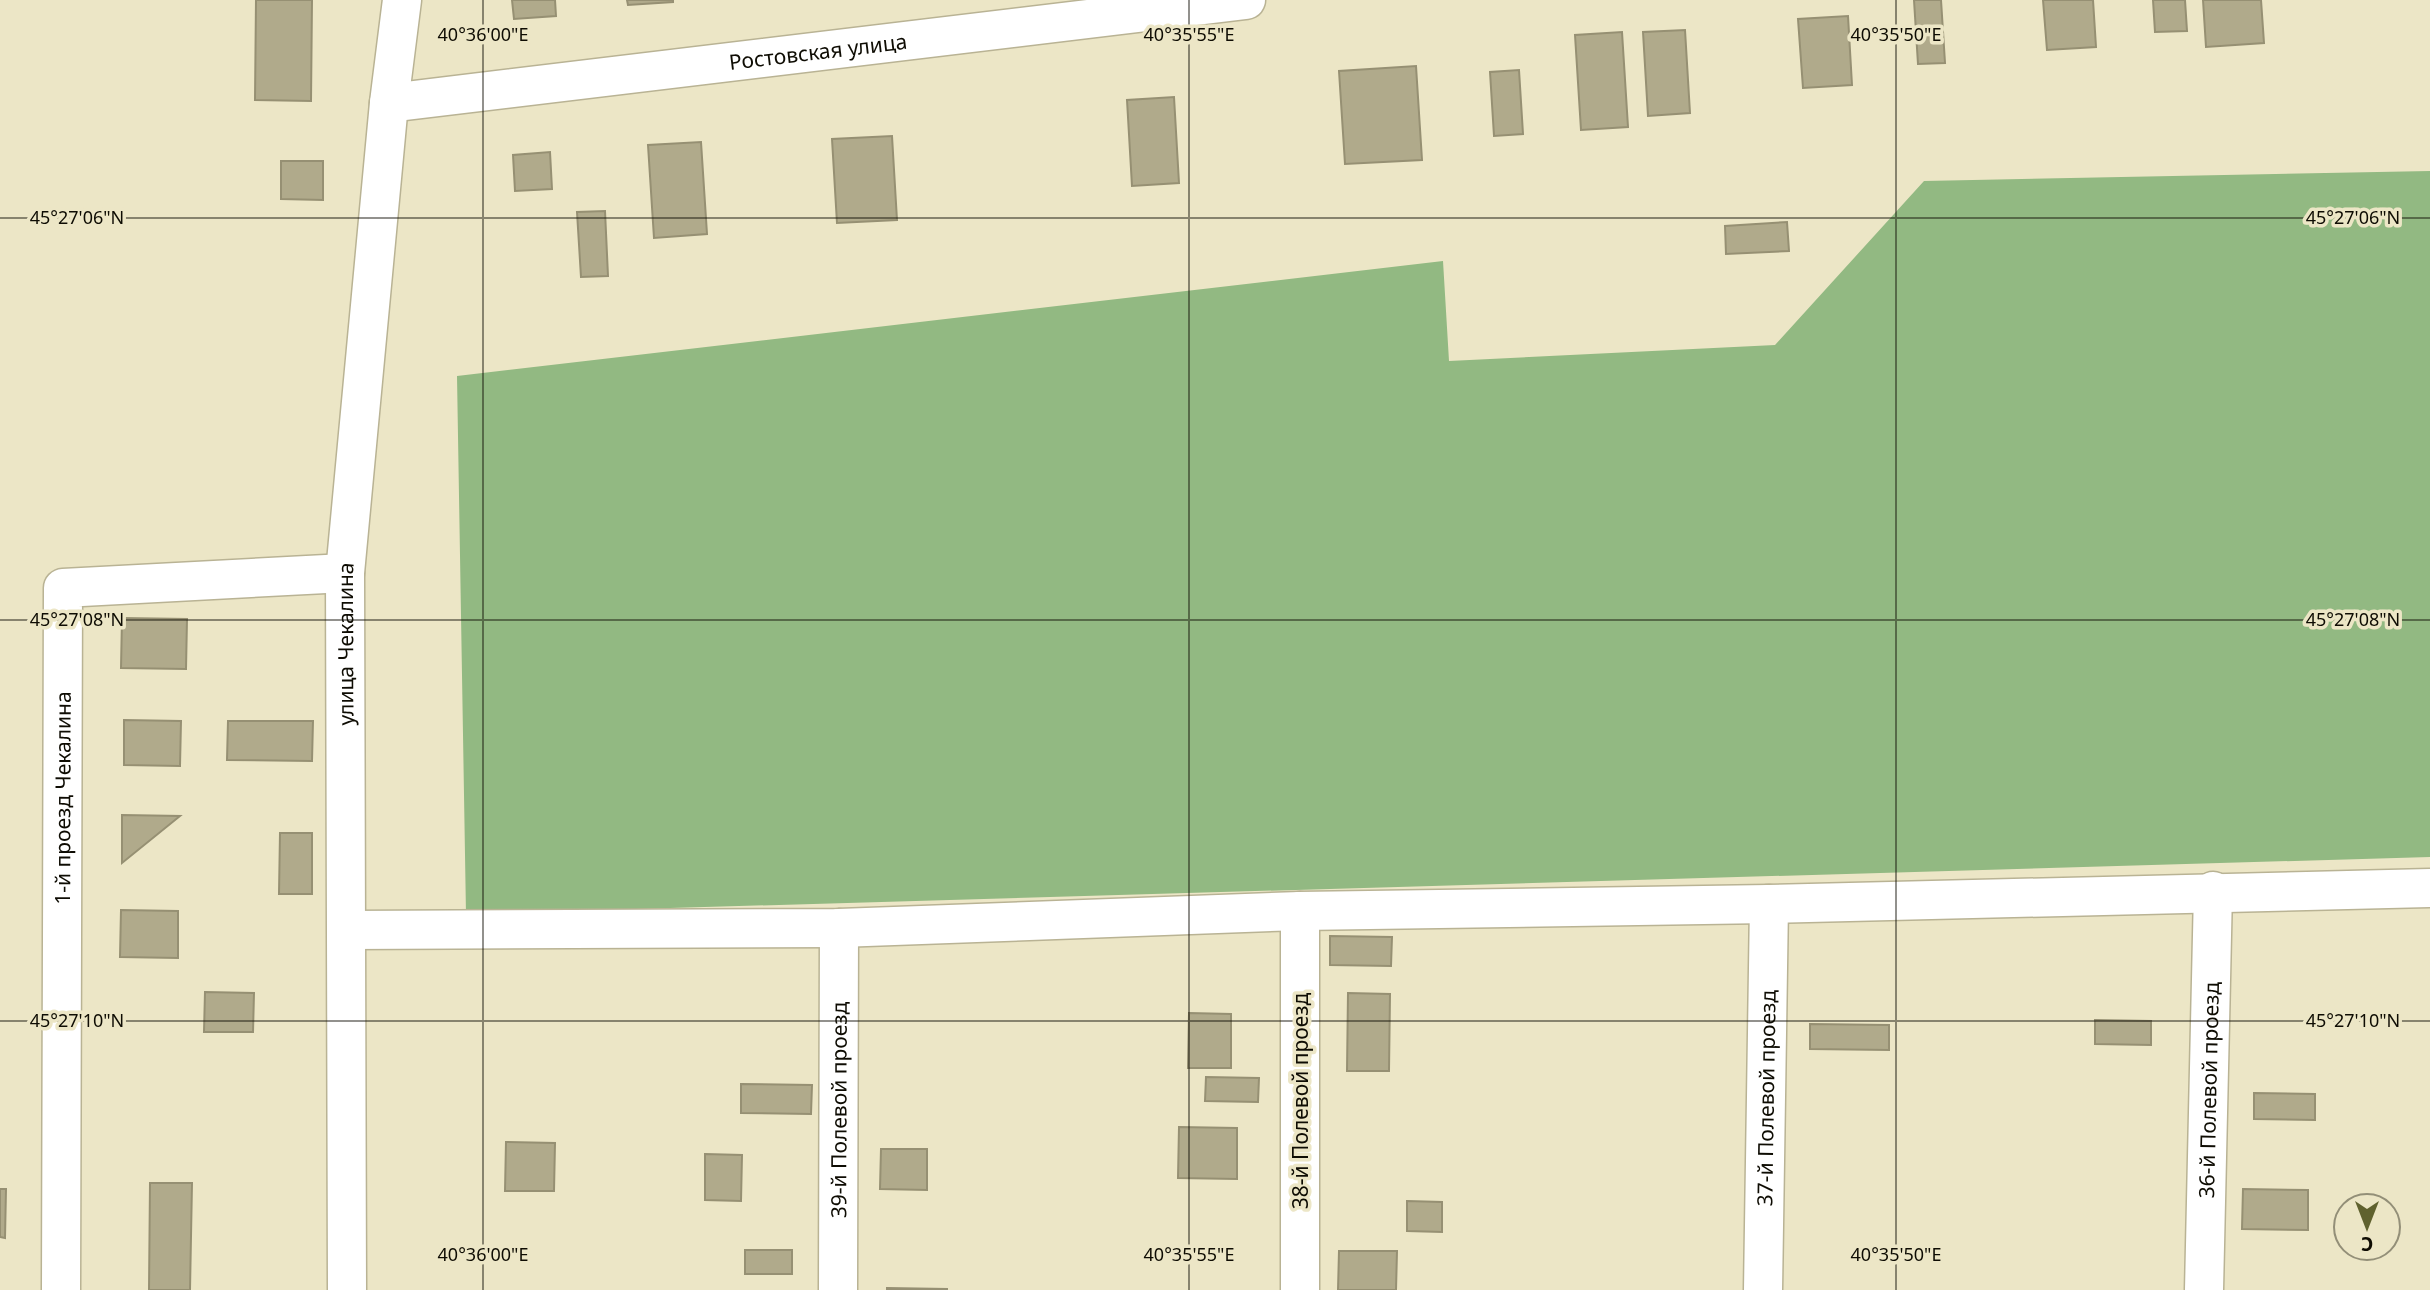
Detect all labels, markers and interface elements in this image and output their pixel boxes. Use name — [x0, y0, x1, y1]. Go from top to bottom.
text: 40°36'00"E — [438, 22, 528, 46]
text: 40°35'55"E — [1144, 22, 1234, 46]
text: 40°35'50"E — [1851, 22, 1941, 46]
street label: Ростовская улица — [727, 27, 909, 76]
text: 45°27'06"N — [30, 205, 124, 229]
text: 45°27'06"N — [2306, 205, 2400, 229]
street label: улица Чекалина — [331, 561, 360, 726]
text: 45°27'08"N — [30, 607, 124, 631]
text: 45°27'08"N — [2306, 607, 2400, 631]
street label: 1-й проезд Чекалина — [48, 691, 77, 905]
street label: 36-й Полевой проезд — [2192, 981, 2225, 1199]
street label: 37-й Полевой проезд — [1750, 989, 1782, 1207]
street label: 38-й Полевой проезд — [1286, 993, 1314, 1209]
street label: 39-й Полевой проезд — [824, 1001, 853, 1218]
text: 45°27'10"N — [30, 1008, 124, 1032]
text: 45°27'10"N — [2306, 1008, 2400, 1032]
north arrow — [2332, 1192, 2402, 1262]
text: С — [2361, 1231, 2373, 1257]
text: 40°36'00"E — [438, 1242, 528, 1266]
text: 40°35'55"E — [1144, 1242, 1234, 1266]
text: 40°35'50"E — [1851, 1242, 1941, 1266]

